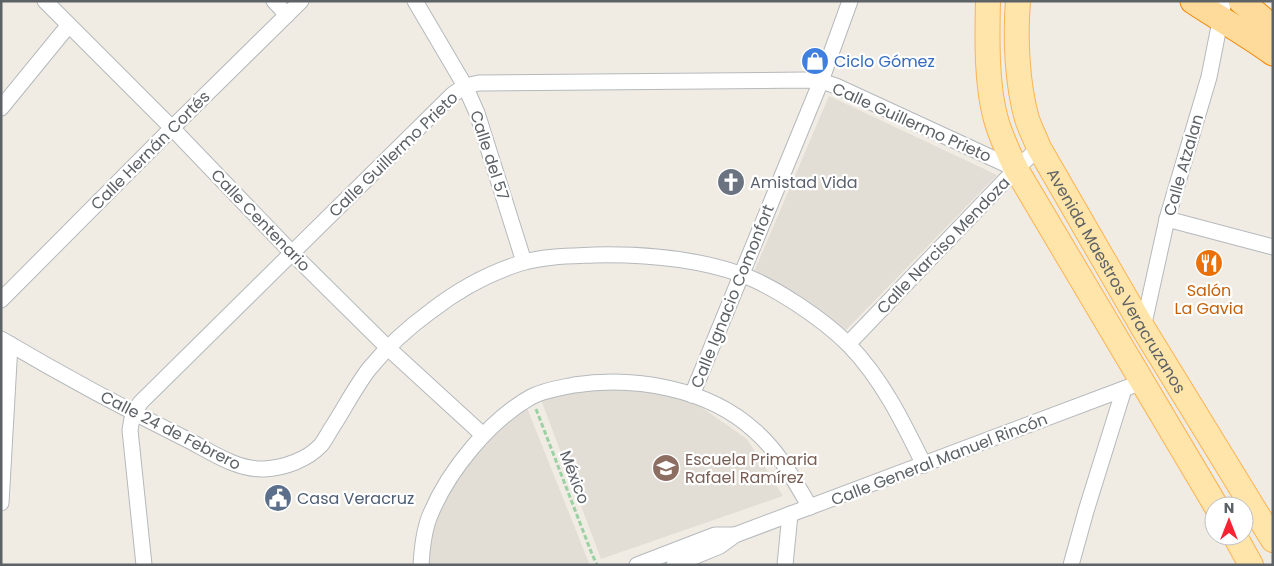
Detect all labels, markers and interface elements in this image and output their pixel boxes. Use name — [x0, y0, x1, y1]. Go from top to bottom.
shop icon: Ciclo Gómez — [800, 46, 830, 76]
place label: Ciclo Gómez — [834, 50, 935, 73]
street label: Calle Guillermo Prieto — [829, 77, 995, 168]
street label: Calle Hernán Cortés — [86, 86, 215, 215]
street label: Calle Guillermo Prieto — [324, 86, 463, 222]
street label: Calle del 57 — [464, 107, 515, 203]
street label: Calle Atzalan — [1158, 112, 1209, 219]
street label: Calle Centenario — [206, 164, 316, 277]
street label: Avenida Maestros Veracruzanos — [1041, 164, 1191, 398]
church icon: Amistad Vida — [716, 167, 746, 197]
place label: Amistad Vida — [750, 171, 858, 194]
street label: Calle Narciso Mendoza — [872, 172, 1015, 319]
street label: Calle Ignacio Comonfort — [685, 201, 780, 391]
restaurant icon: Salón La Gavia — [1194, 248, 1224, 278]
place label: Salón La Gavia — [1175, 279, 1244, 320]
street label: Calle 24 de Febrero — [97, 385, 245, 476]
street label: Calle General Manuel Rincón — [828, 408, 1051, 511]
street label: México — [554, 447, 595, 507]
place label: Escuela Primaria Rafael Ramírez — [685, 448, 818, 489]
school or university icon: Escuela Primaria Rafael Ramírez — [651, 453, 681, 483]
public building icon: Casa Veracruz — [263, 483, 293, 513]
place label: Casa Veracruz — [297, 487, 414, 510]
north arrow — [1204, 496, 1254, 546]
text: N — [1224, 498, 1234, 518]

